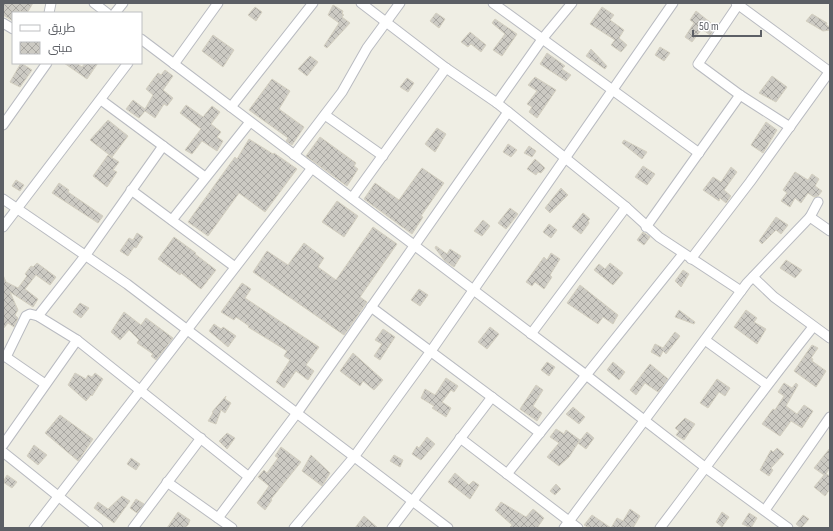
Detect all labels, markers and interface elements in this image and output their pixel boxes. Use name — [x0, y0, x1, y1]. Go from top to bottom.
legend — [12, 12, 142, 64]
scale bar — [693, 12, 761, 38]
text: 50 m — [699, 19, 719, 34]
text: طريق — [48, 21, 76, 36]
text: مبنى — [48, 41, 73, 56]

